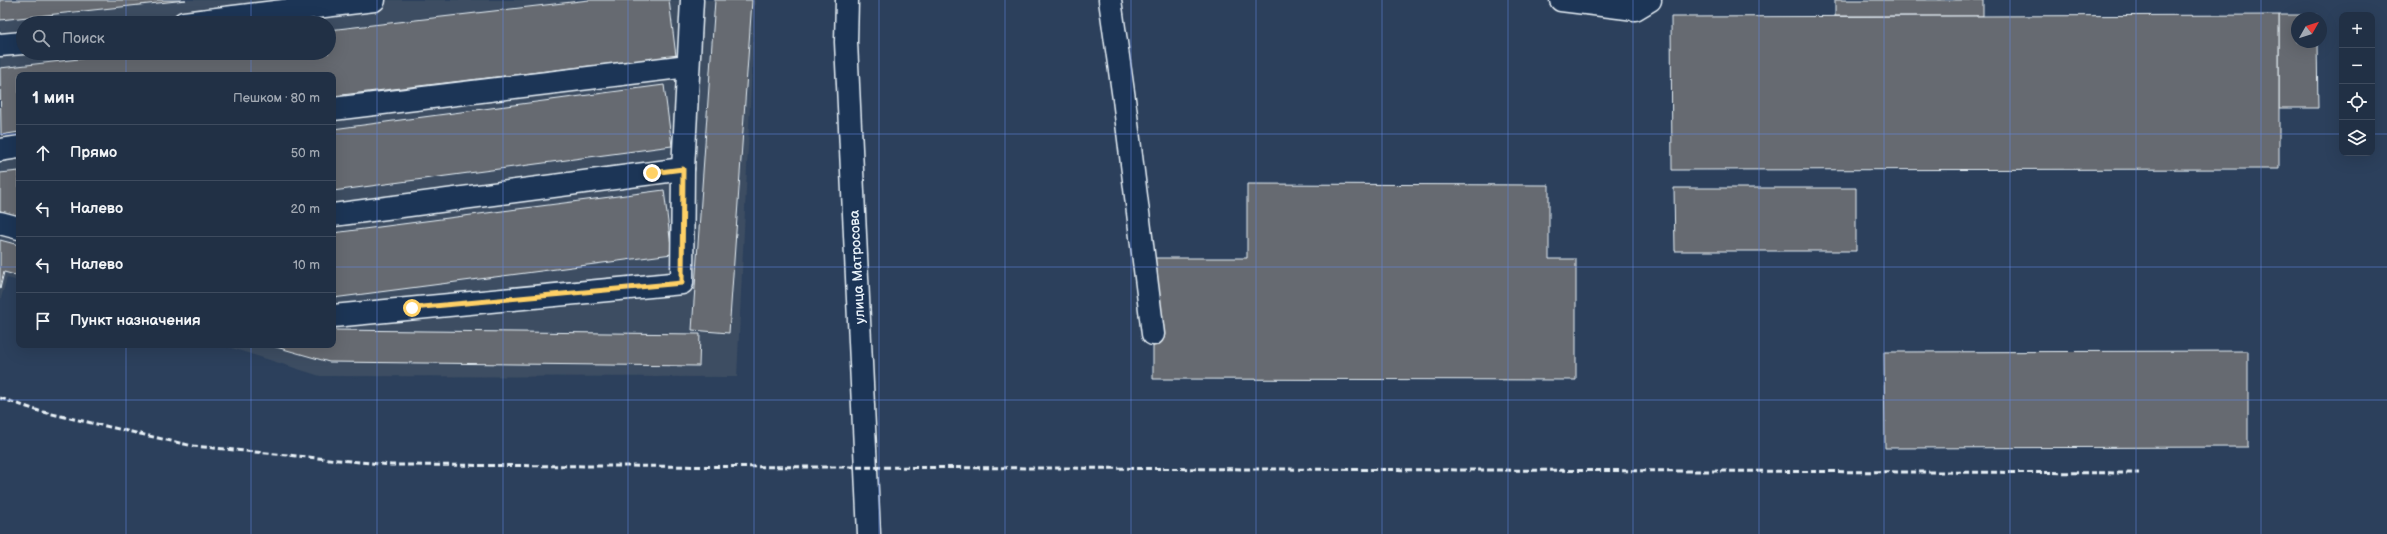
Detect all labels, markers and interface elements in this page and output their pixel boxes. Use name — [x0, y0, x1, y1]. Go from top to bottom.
north arrow — [2291, 12, 2327, 48]
map controls — [2339, 12, 2375, 156]
button: + — [2339, 12, 2375, 48]
search box — [16, 16, 336, 60]
icon: search — [30, 27, 52, 49]
text: Поиск — [62, 29, 105, 48]
button: − — [2339, 48, 2375, 84]
button: locate — [2339, 84, 2375, 120]
text: 1 мин — [32, 88, 74, 108]
text: Пешком · 80 m — [233, 90, 320, 106]
button: layers — [2339, 120, 2375, 156]
icon: ahead — [32, 142, 54, 164]
text: Прямо — [70, 143, 117, 162]
text: 50 m — [291, 145, 320, 161]
route end — [643, 164, 661, 182]
icon: left — [32, 198, 54, 220]
text: Налево — [70, 199, 123, 218]
text: 20 m — [290, 201, 320, 217]
street label: улица Матросова — [845, 209, 868, 324]
icon: left — [32, 254, 54, 276]
text: Налево — [70, 255, 123, 274]
text: 10 m — [293, 257, 320, 273]
route start — [403, 299, 421, 317]
icon: arrive — [32, 310, 54, 332]
text: Пункт назначения — [70, 311, 201, 330]

